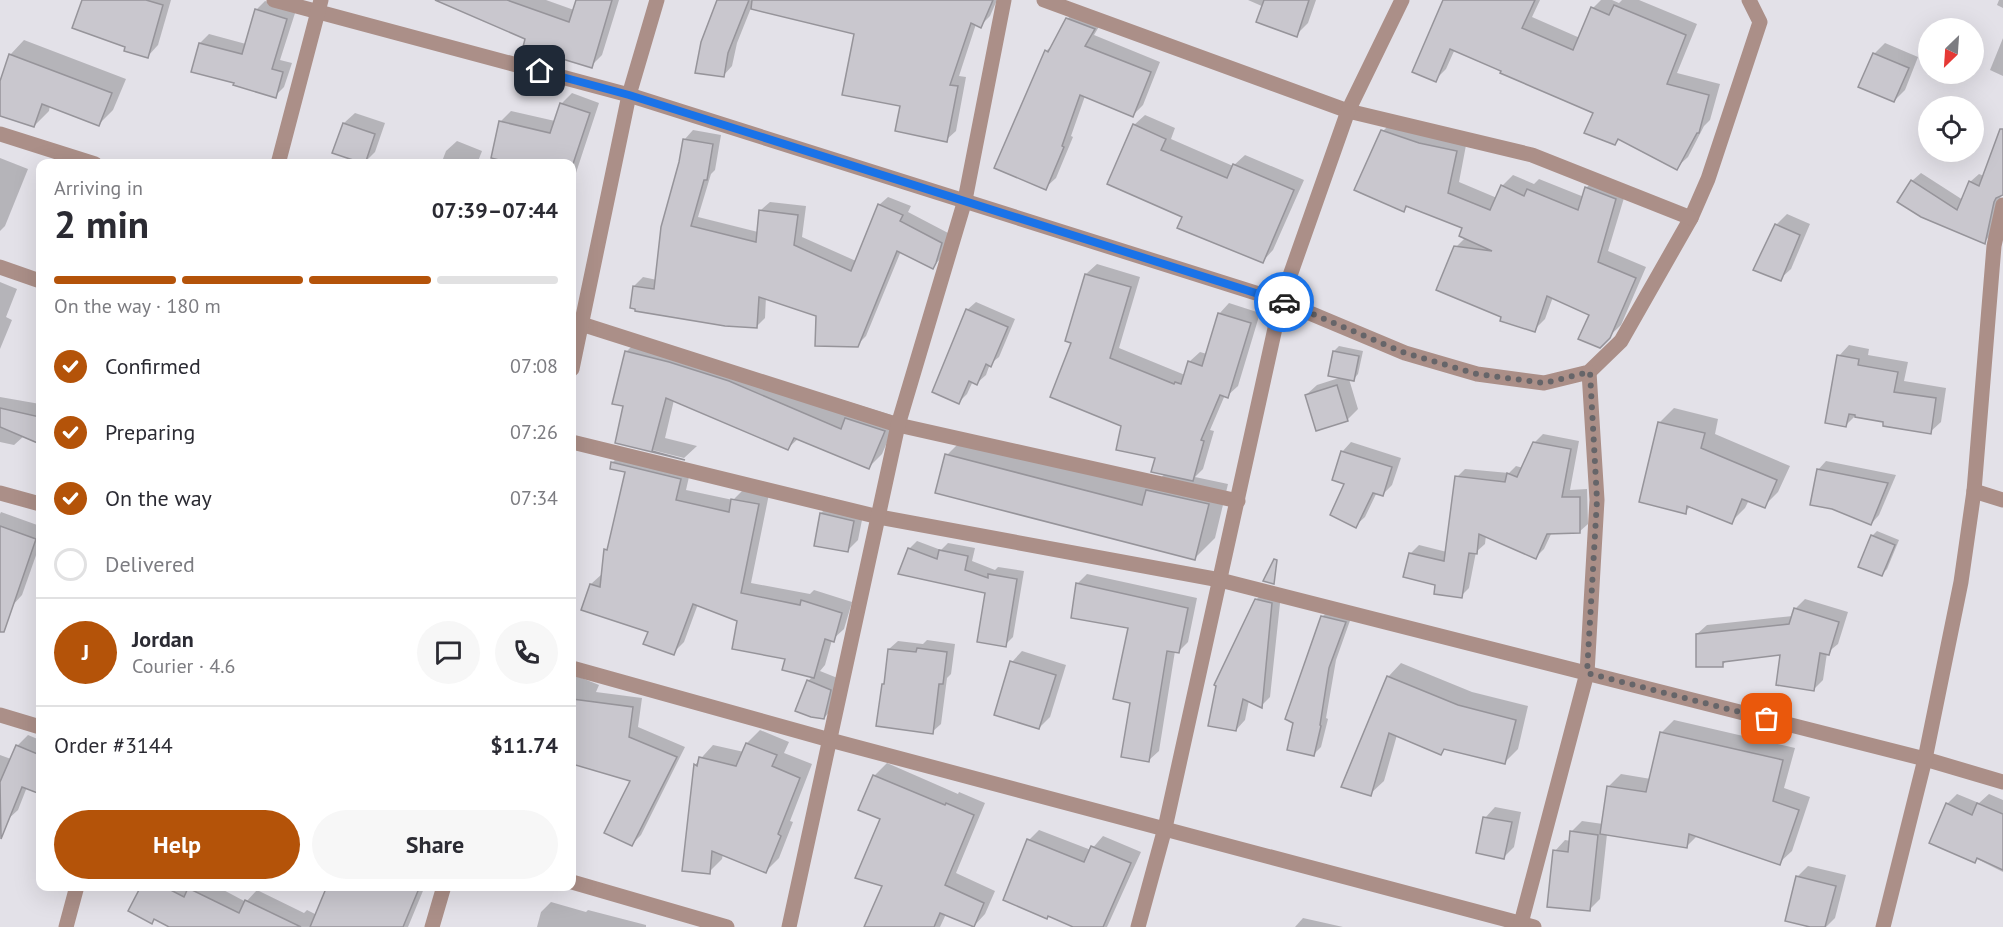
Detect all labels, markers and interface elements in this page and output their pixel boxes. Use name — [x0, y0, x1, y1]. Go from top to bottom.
north arrow — [1918, 18, 1984, 84]
map controls — [1918, 18, 1984, 162]
pin — [514, 45, 565, 96]
icon: home — [523, 54, 556, 87]
button: locate — [1918, 96, 1984, 162]
text: Arriving in — [54, 175, 143, 201]
text: 07:39–07:44 — [432, 196, 558, 224]
text: 2 min — [54, 198, 149, 249]
courier — [1254, 272, 1314, 332]
icon: car — [1268, 286, 1301, 319]
text: On the way · 180 m — [54, 293, 221, 319]
icon: check — [54, 350, 87, 383]
text: Confirmed — [105, 352, 201, 380]
text: 07:08 — [510, 353, 558, 379]
icon: check — [54, 416, 87, 449]
text: Preparing — [105, 418, 195, 446]
text: 07:26 — [510, 419, 558, 445]
icon: check — [54, 482, 87, 515]
text: On the way — [105, 484, 212, 512]
text: 07:34 — [510, 485, 558, 511]
text: Delivered — [105, 550, 195, 578]
button: chat — [417, 621, 480, 684]
button: phone — [495, 621, 558, 684]
text: Jordan — [132, 625, 194, 653]
text: J — [82, 638, 89, 666]
text: Courier · 4.6 — [132, 653, 235, 679]
pin — [1741, 693, 1792, 744]
icon: bag — [1750, 702, 1783, 735]
text: Order #3144 — [54, 731, 173, 759]
text: $11.74 — [490, 731, 558, 759]
button: Help — [54, 810, 300, 879]
button: Share — [312, 810, 558, 879]

